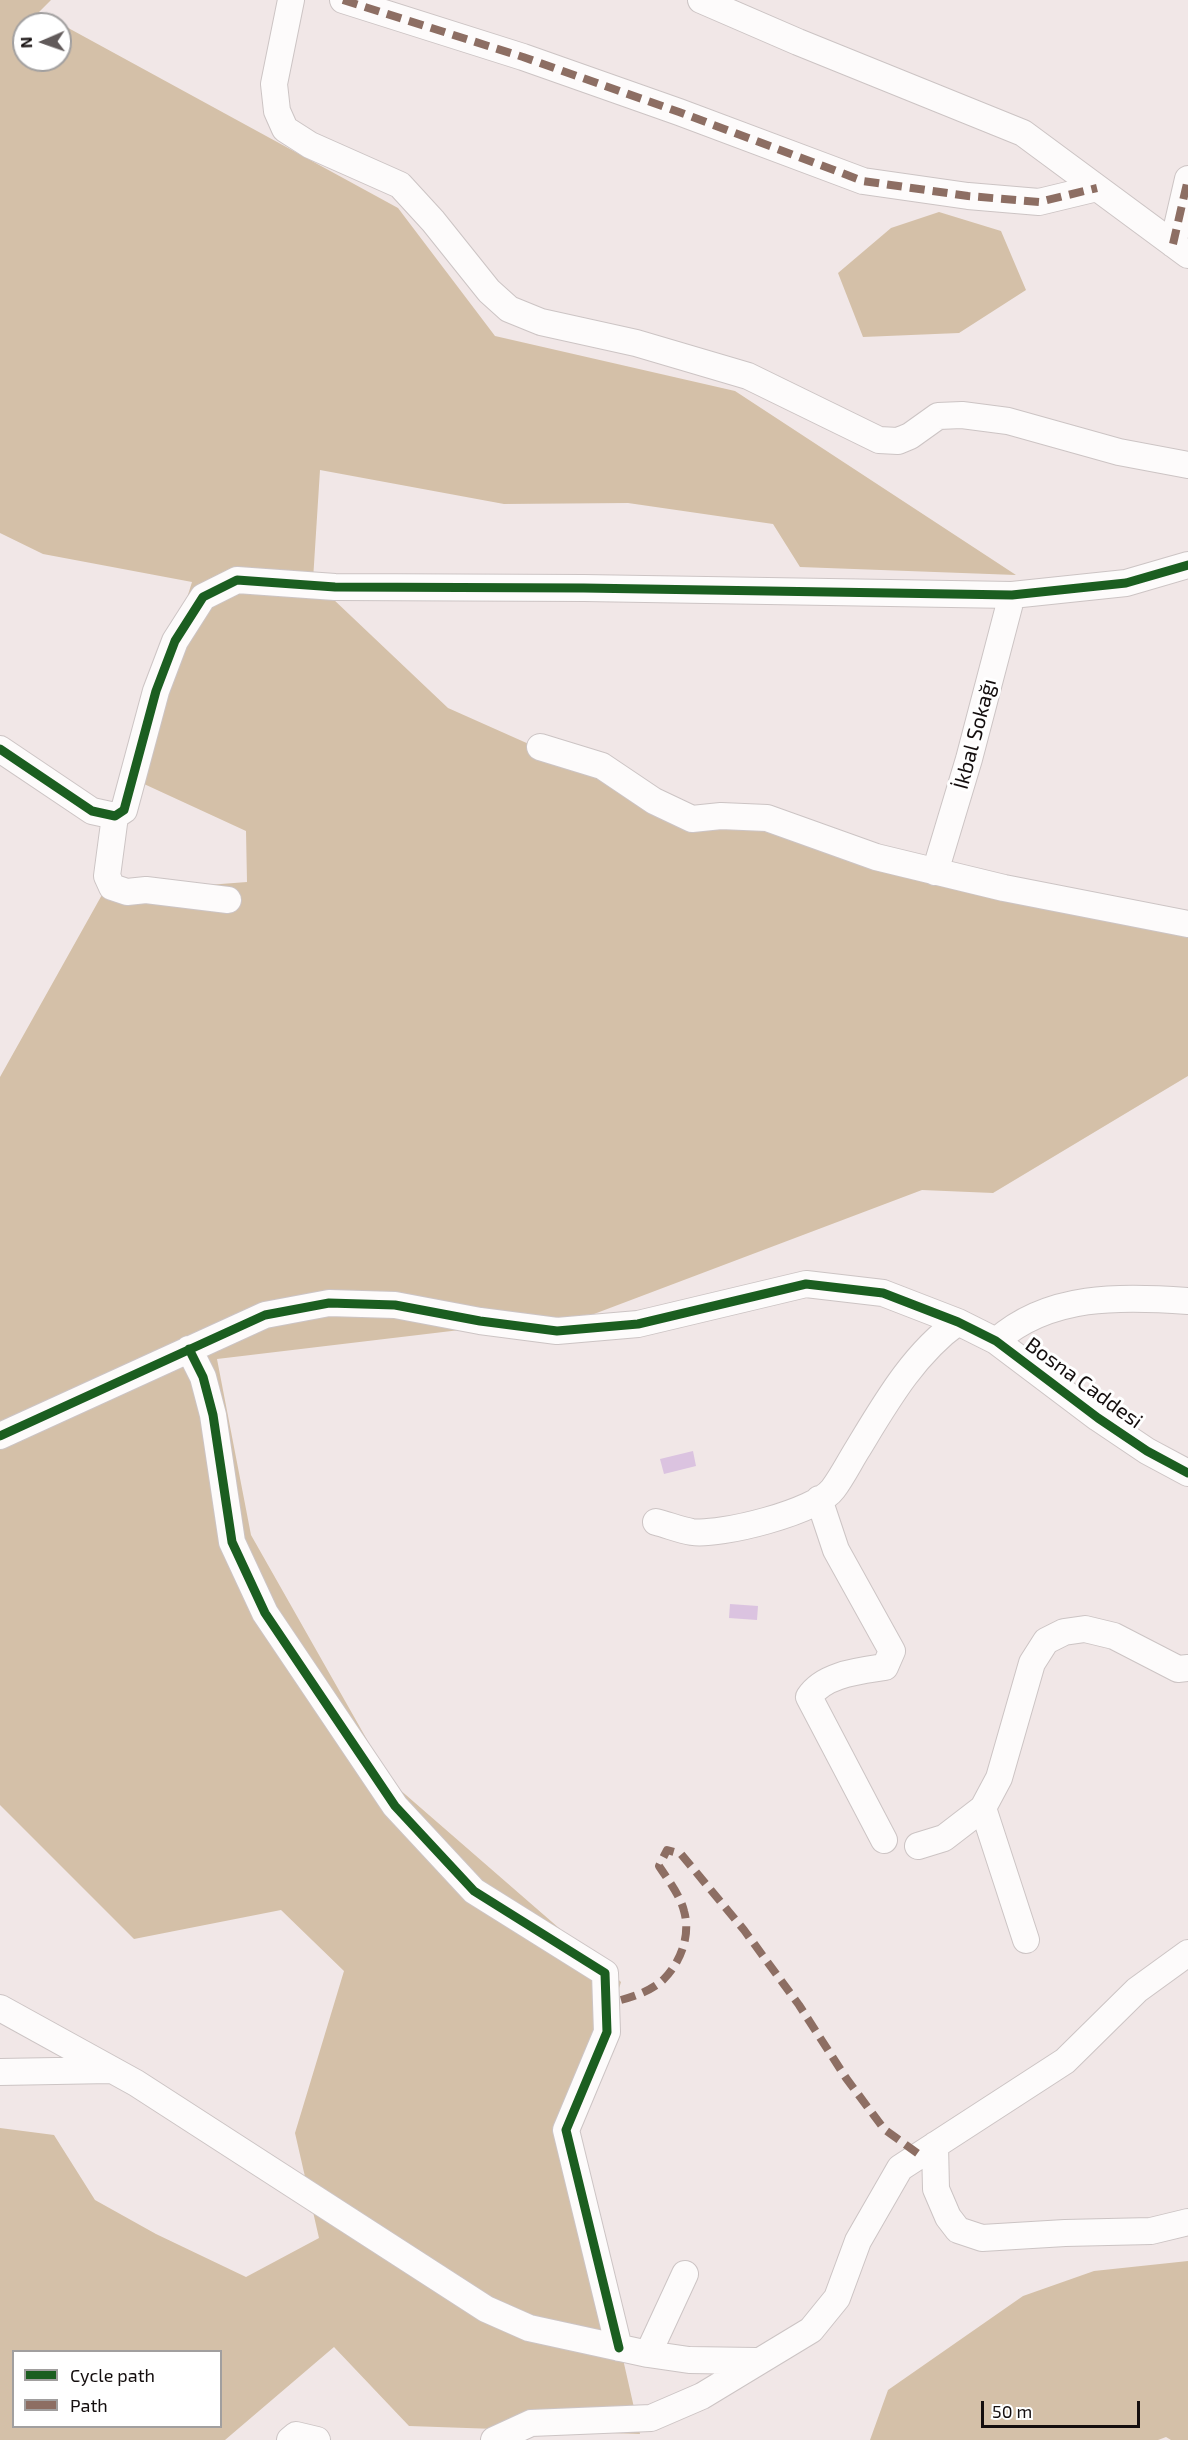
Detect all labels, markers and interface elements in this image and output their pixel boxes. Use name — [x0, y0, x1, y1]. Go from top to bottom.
north arrow — [12, 12, 72, 72]
text: N — [16, 36, 35, 49]
street label: İkbal Sokağı — [948, 676, 1002, 792]
street label: Bosna Caddesi — [1020, 1332, 1148, 1434]
legend — [12, 2350, 222, 2428]
text: Cycle path — [70, 2364, 155, 2386]
scale bar — [984, 2389, 1143, 2427]
text: Path — [70, 2394, 108, 2416]
text: 50 m — [992, 2400, 1032, 2422]

